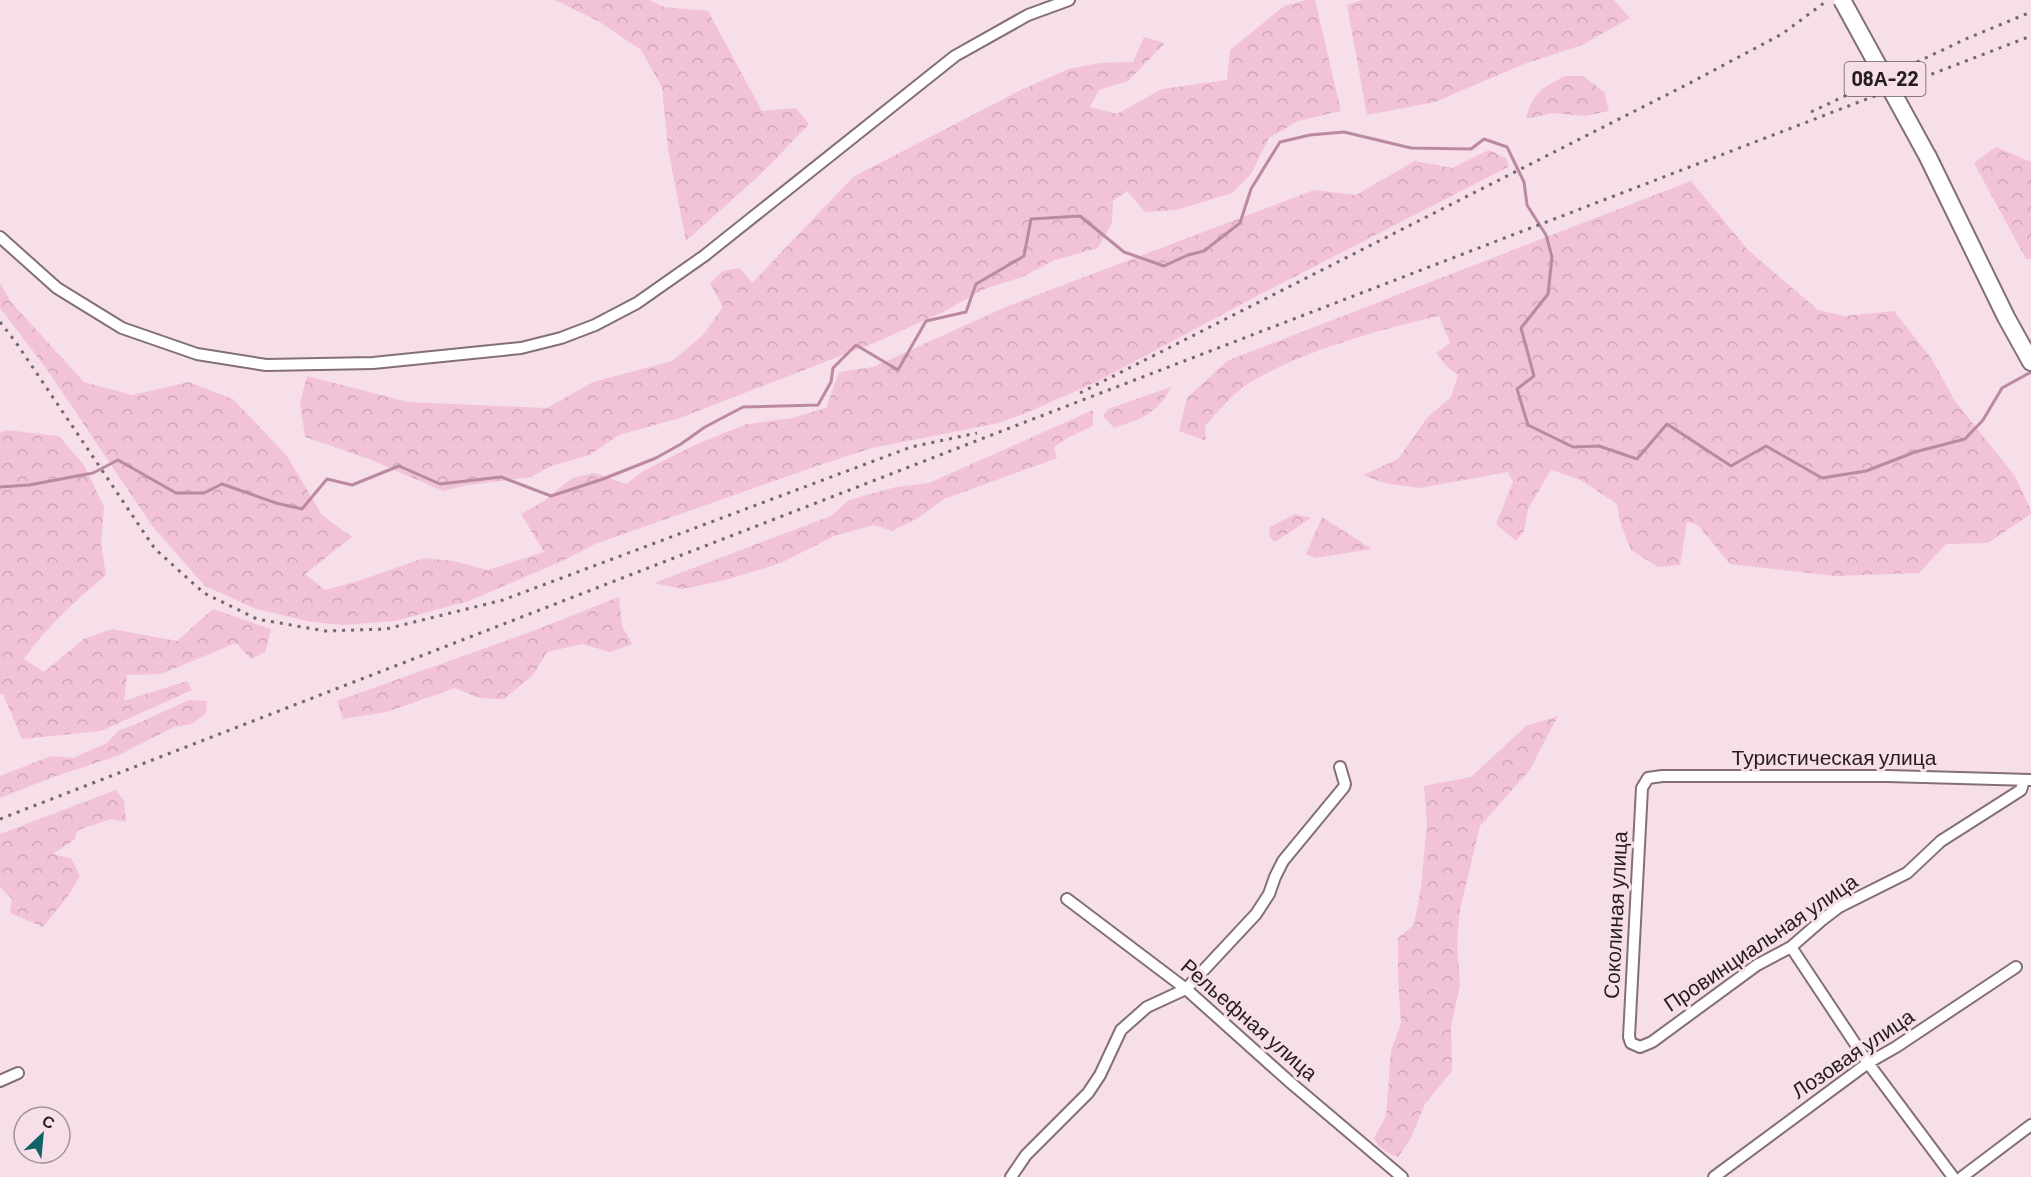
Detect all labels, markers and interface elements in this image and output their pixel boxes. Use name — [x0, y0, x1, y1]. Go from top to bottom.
road number: 08А-22 — [1844, 62, 1926, 96]
street label: Туристическая улица — [1732, 744, 1937, 769]
street label: Соколиная улица — [1598, 830, 1631, 999]
street label: Провинциальная улица — [1659, 867, 1862, 1016]
street label: Рельефная улица — [1177, 953, 1324, 1085]
street label: Лозовая улица — [1786, 1002, 1918, 1103]
north arrow — [12, 1105, 72, 1165]
text: С — [39, 1110, 59, 1132]

